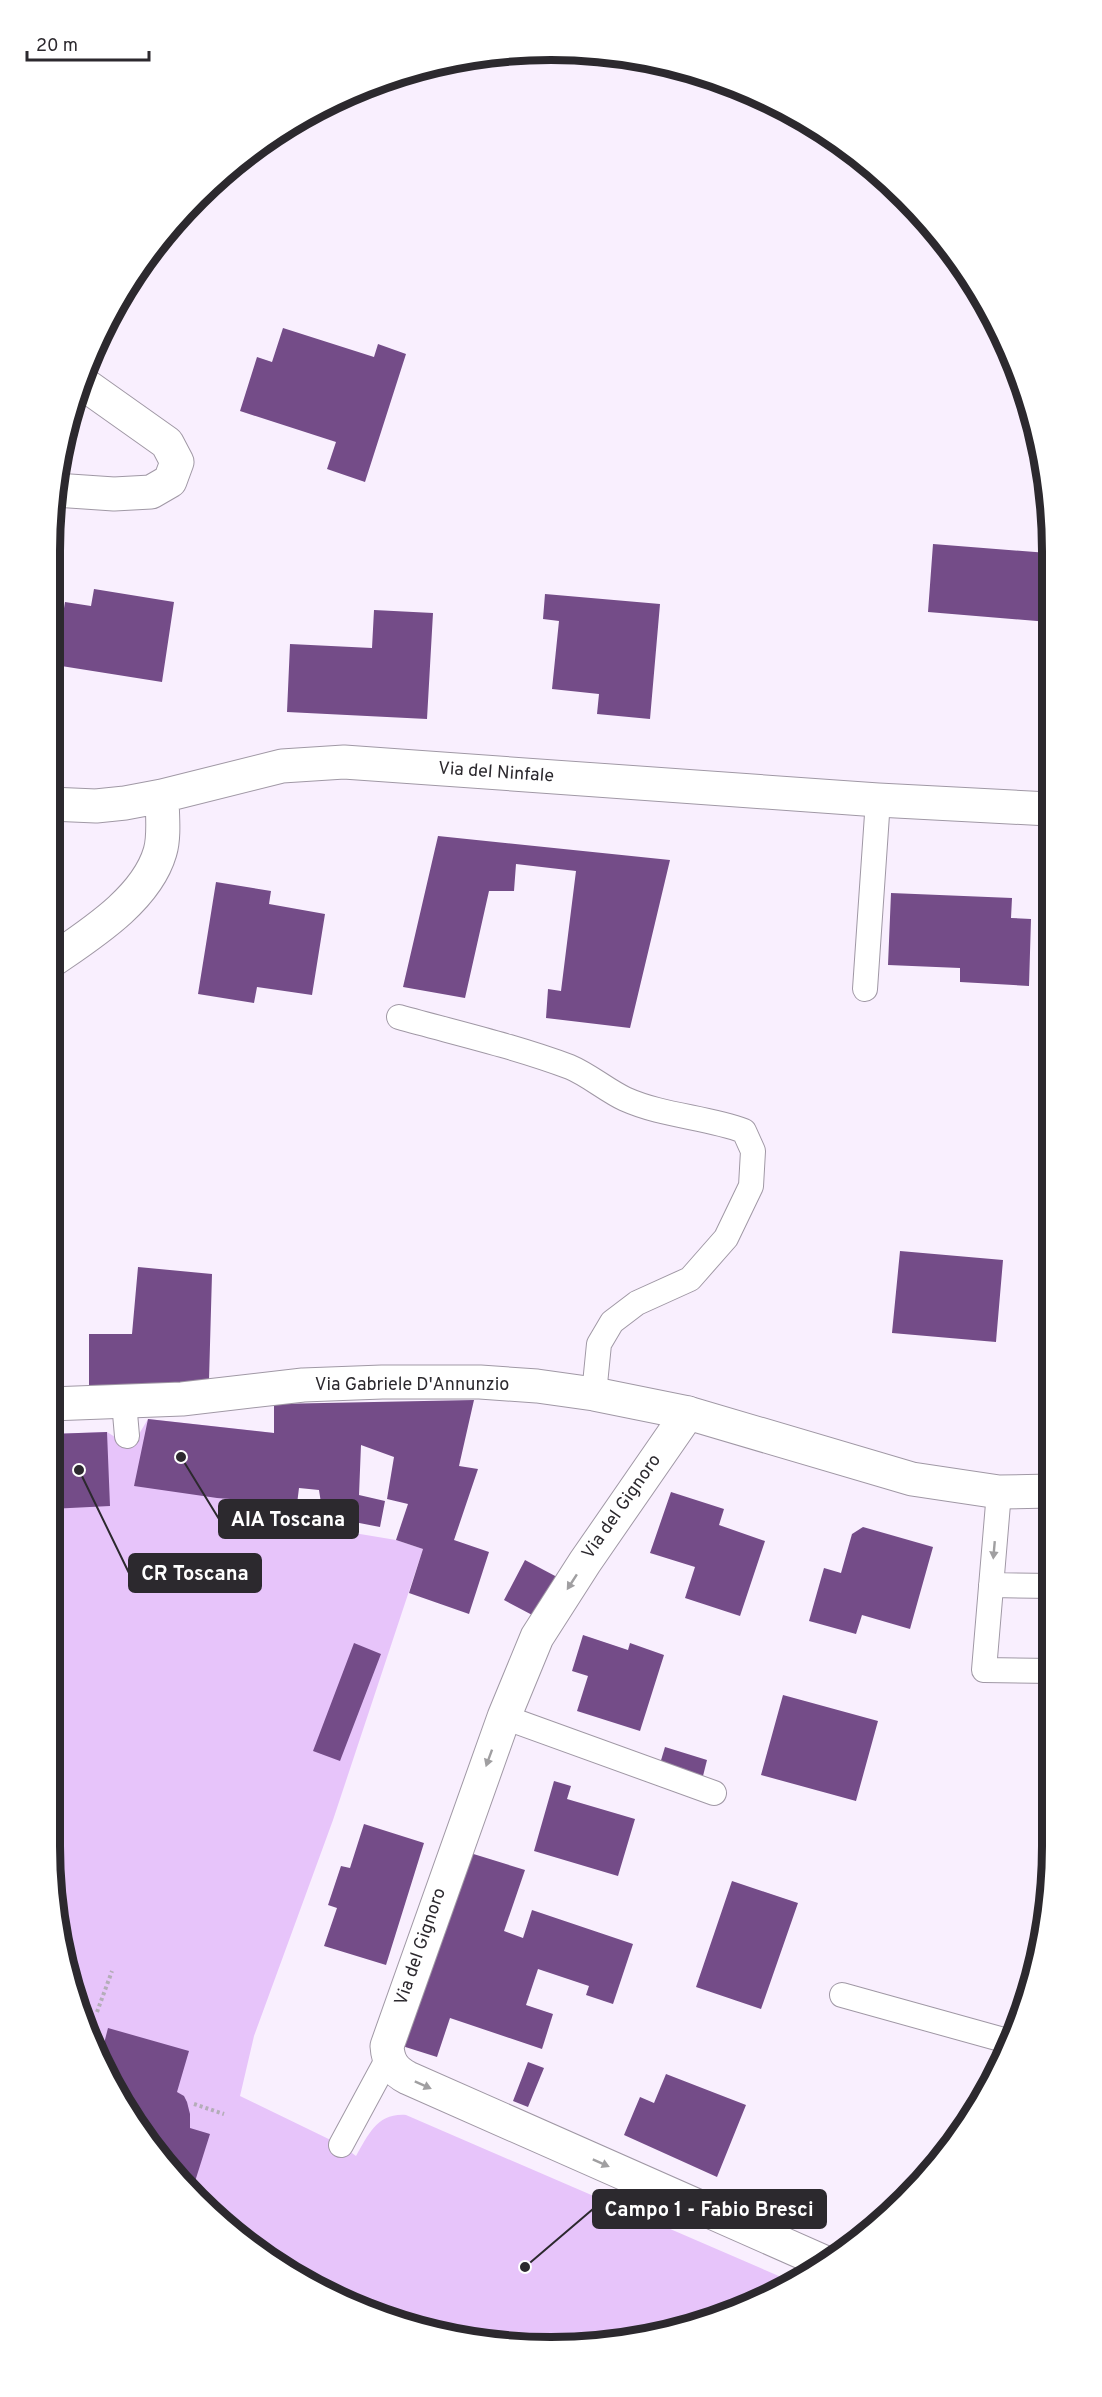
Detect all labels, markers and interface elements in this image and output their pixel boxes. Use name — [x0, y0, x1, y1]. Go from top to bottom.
scale bar — [27, 24, 148, 62]
text: 20 m — [36, 35, 78, 58]
street label: Via del Ninfale — [437, 757, 555, 789]
street label: Via Gabriele D'Annunzio — [315, 1374, 509, 1397]
street label: Via del Gignoro — [577, 1450, 667, 1564]
callout: AIA Toscana — [219, 1500, 358, 1538]
text: AIA Toscana — [231, 1508, 345, 1534]
one-way arrow — [989, 1540, 999, 1559]
callout: CR Toscana — [129, 1554, 261, 1592]
text: CR Toscana — [141, 1562, 249, 1588]
one-way arrow — [566, 1574, 577, 1590]
one-way arrow — [484, 1749, 493, 1767]
street label: Via del Gignoro — [390, 1885, 452, 2009]
one-way arrow — [414, 2080, 431, 2089]
one-way arrow — [592, 2159, 610, 2168]
callout: Campo 1 - Fabio Bresci — [593, 2190, 826, 2228]
text: Campo 1 - Fabio Bresci — [604, 2198, 814, 2224]

